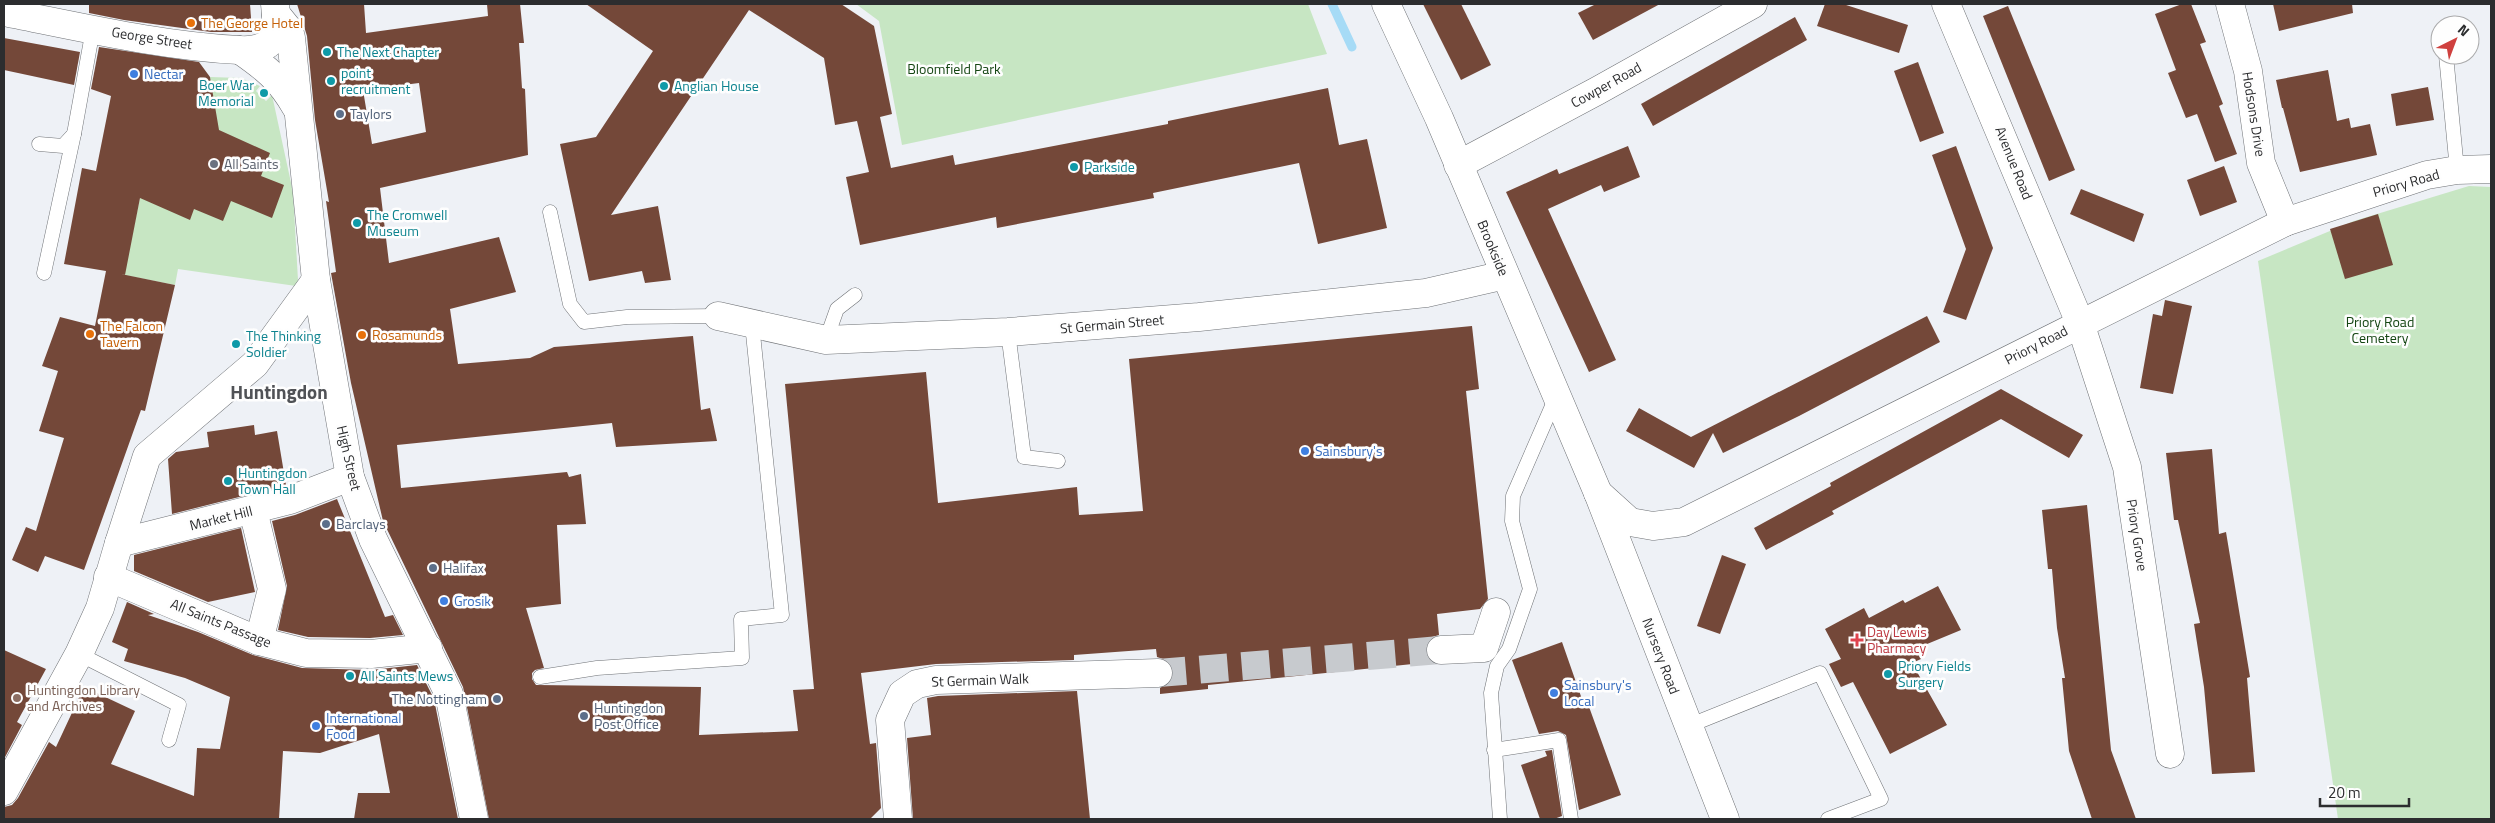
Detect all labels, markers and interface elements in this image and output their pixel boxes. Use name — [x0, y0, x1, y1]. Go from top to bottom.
place label: The George Hotel — [201, 12, 303, 33]
north arrow — [2430, 15, 2480, 65]
marker: The George Hotel — [185, 17, 197, 29]
text: N — [2453, 19, 2475, 41]
street label: George Street — [110, 21, 194, 54]
place label: The Next Chapter — [337, 41, 439, 62]
marker: The Next Chapter — [321, 46, 333, 58]
street label: Cowper Road — [1566, 56, 1645, 113]
park label: Bloomfield Park — [907, 58, 1001, 79]
place label: point recruitment — [341, 62, 410, 99]
place label: Nectar — [144, 63, 183, 84]
marker: Nectar — [128, 68, 140, 80]
street label: Hodsons Drive — [2237, 70, 2272, 158]
place label: Boer War Memorial — [198, 74, 254, 111]
marker: point recruitment — [325, 75, 337, 87]
place label: Anglian House — [674, 75, 759, 96]
marker: Anglian House — [658, 80, 670, 92]
marker: Boer War Memorial — [258, 87, 270, 99]
place label: Taylors — [350, 103, 392, 124]
marker: Taylors — [334, 108, 346, 120]
street label: Avenue Road — [1990, 123, 2039, 203]
place label: All Saints — [224, 153, 278, 174]
place label: Parkside — [1084, 156, 1135, 177]
marker: All Saints — [208, 158, 220, 170]
marker: Parkside — [1068, 161, 1080, 173]
street label: Priory Road — [2370, 163, 2442, 202]
place label: The Cromwell Museum — [367, 204, 447, 241]
marker: The Cromwell Museum — [351, 217, 363, 229]
street label: Brookside — [1472, 217, 1515, 279]
street label: St Germain Street — [1059, 308, 1165, 339]
park label: Priory Road Cemetery — [2346, 311, 2414, 348]
place label: The Falcon Tavern — [100, 315, 163, 352]
street label: Priory Road — [2000, 320, 2071, 369]
place label: Rosamunds — [372, 324, 442, 345]
place label: The Thinking Soldier — [246, 325, 321, 362]
marker: The Falcon Tavern — [84, 328, 96, 340]
marker: Rosamunds — [356, 329, 368, 341]
marker: The Thinking Soldier — [230, 338, 242, 350]
district label: Huntingdon — [230, 377, 328, 406]
street label: High Street — [332, 423, 367, 493]
place label: Sainsbury's — [1315, 440, 1382, 461]
marker: Sainsbury's — [1299, 445, 1311, 457]
place label: Huntingdon Town Hall — [238, 462, 307, 499]
marker: Huntingdon Town Hall — [222, 475, 234, 487]
street label: Priory Grove — [2121, 497, 2154, 572]
street label: Market Hill — [187, 500, 255, 535]
place label: Barclays — [336, 513, 386, 534]
marker: Barclays — [320, 518, 332, 530]
place label: Halifax — [443, 557, 484, 578]
marker: Halifax — [427, 562, 439, 574]
place label: Grosik — [454, 590, 491, 611]
street label: All Saints Passage — [168, 593, 275, 652]
marker: Grosik — [438, 595, 450, 607]
street label: Nursery Road — [1637, 615, 1686, 697]
place label: Day Lewis Pharmacy — [1867, 621, 1927, 658]
marker: Day Lewis Pharmacy — [1851, 634, 1863, 646]
place label: Priory Fields Surgery — [1898, 655, 1971, 692]
place label: All Saints Mews — [360, 665, 453, 686]
street label: St Germain Walk — [931, 667, 1029, 692]
marker: Priory Fields Surgery — [1882, 668, 1894, 680]
marker: All Saints Mews — [344, 670, 356, 682]
place label: Sainsbury's Local — [1564, 674, 1631, 711]
place label: Huntingdon Library and Archives — [27, 679, 140, 716]
marker: Sainsbury's Local — [1548, 687, 1560, 699]
place label: The Nottingham — [391, 688, 487, 709]
marker: Huntingdon Library and Archives — [11, 692, 23, 704]
marker: The Nottingham — [491, 693, 503, 705]
place label: Huntingdon Post Office — [594, 697, 663, 734]
place label: International Food — [326, 707, 401, 744]
marker: Huntingdon Post Office — [578, 710, 590, 722]
marker: International Food — [310, 720, 322, 732]
scale bar — [2320, 776, 2409, 808]
text: 20 m — [2328, 781, 2361, 804]

